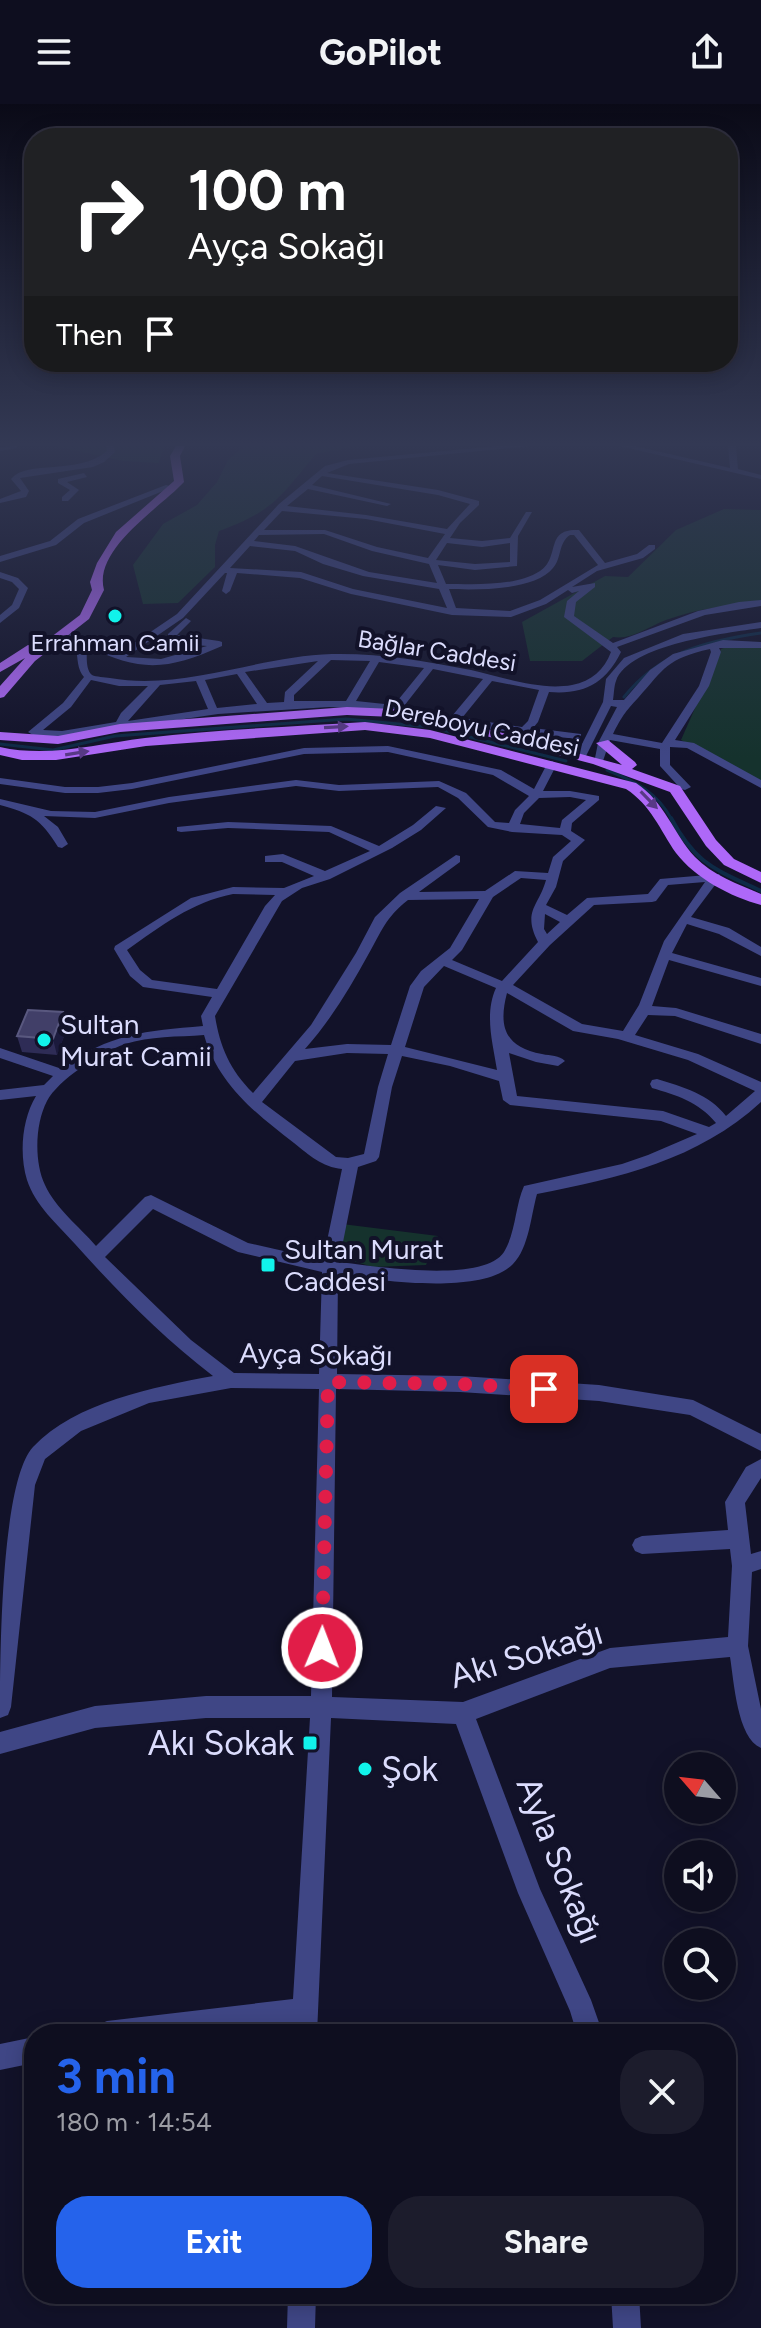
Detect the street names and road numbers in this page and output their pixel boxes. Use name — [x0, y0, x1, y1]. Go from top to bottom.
street label: Bağlar Caddesi — [356, 624, 518, 677]
street label: Dereboyu Caddesi — [382, 693, 582, 762]
street label: Ayça Sokağı — [239, 1336, 393, 1372]
street label: Akı Sokağı — [445, 1612, 608, 1697]
street label: Ayla Sokağı — [508, 1771, 611, 1949]

